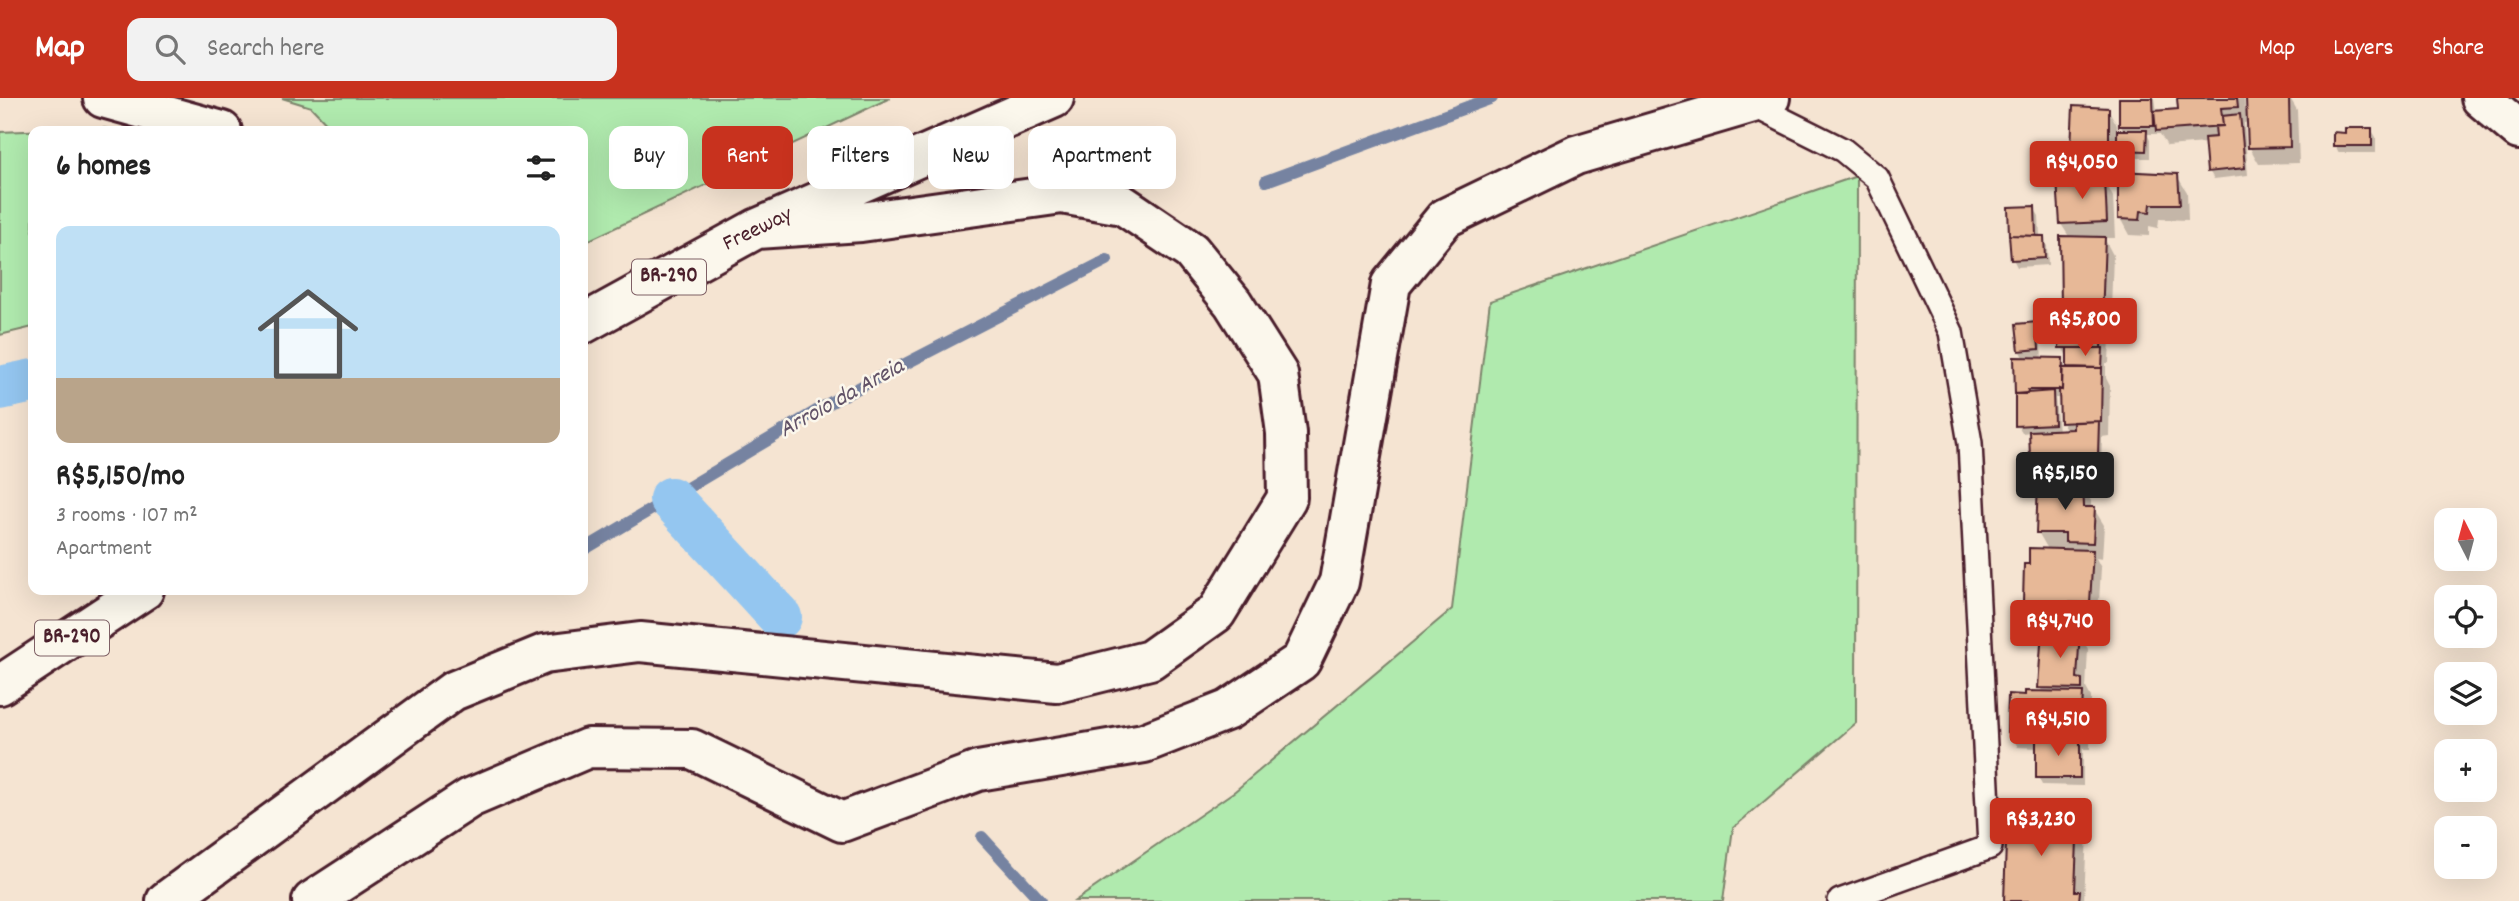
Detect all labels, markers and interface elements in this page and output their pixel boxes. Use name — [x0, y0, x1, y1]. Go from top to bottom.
search box — [127, 18, 617, 81]
text: Map — [35, 26, 85, 73]
icon: search — [151, 30, 189, 68]
text: Search here — [207, 31, 325, 68]
text: Map — [2259, 32, 2295, 66]
text: Layers — [2333, 32, 2394, 66]
text: Share — [2432, 32, 2484, 66]
chip: Buy — [609, 126, 688, 189]
chip: Rent — [702, 126, 793, 189]
chip: Filters — [807, 126, 914, 189]
chip: New — [928, 126, 1014, 189]
chip: Apartment — [1028, 126, 1176, 189]
pin: R$4,050 — [2017, 141, 2147, 201]
text: 6 homes — [56, 147, 151, 190]
text: R$4,050 — [2046, 147, 2118, 180]
icon: filters — [522, 149, 560, 187]
street label: Freeway — [718, 199, 799, 261]
road number: BR-290 — [632, 260, 706, 294]
icon: home — [245, 271, 371, 397]
pin: R$5,800 — [2020, 299, 2150, 358]
text: R$5,800 — [2049, 304, 2121, 337]
water label: Arroio da Areia — [773, 350, 912, 447]
pin: R$5,150 — [2000, 452, 2130, 512]
text: R$5,150/mo — [56, 457, 185, 500]
text: R$5,150 — [2032, 458, 2098, 491]
text: 3 rooms · 107 m² — [56, 500, 198, 533]
north arrow — [2434, 508, 2497, 570]
map controls — [2434, 508, 2497, 879]
text: Apartment — [56, 533, 152, 566]
button: locate — [2434, 585, 2497, 648]
pin: R$4,740 — [1995, 601, 2125, 660]
text: R$4,740 — [2026, 606, 2094, 639]
road number: BR-290 — [35, 620, 109, 656]
button: layers — [2434, 662, 2497, 725]
pin: R$4,510 — [1993, 698, 2123, 758]
text: R$4,510 — [2026, 704, 2091, 737]
button: + — [2434, 739, 2497, 802]
pin: R$3,230 — [1976, 798, 2106, 858]
text: R$3,230 — [2006, 804, 2076, 837]
button: − — [2434, 816, 2497, 879]

